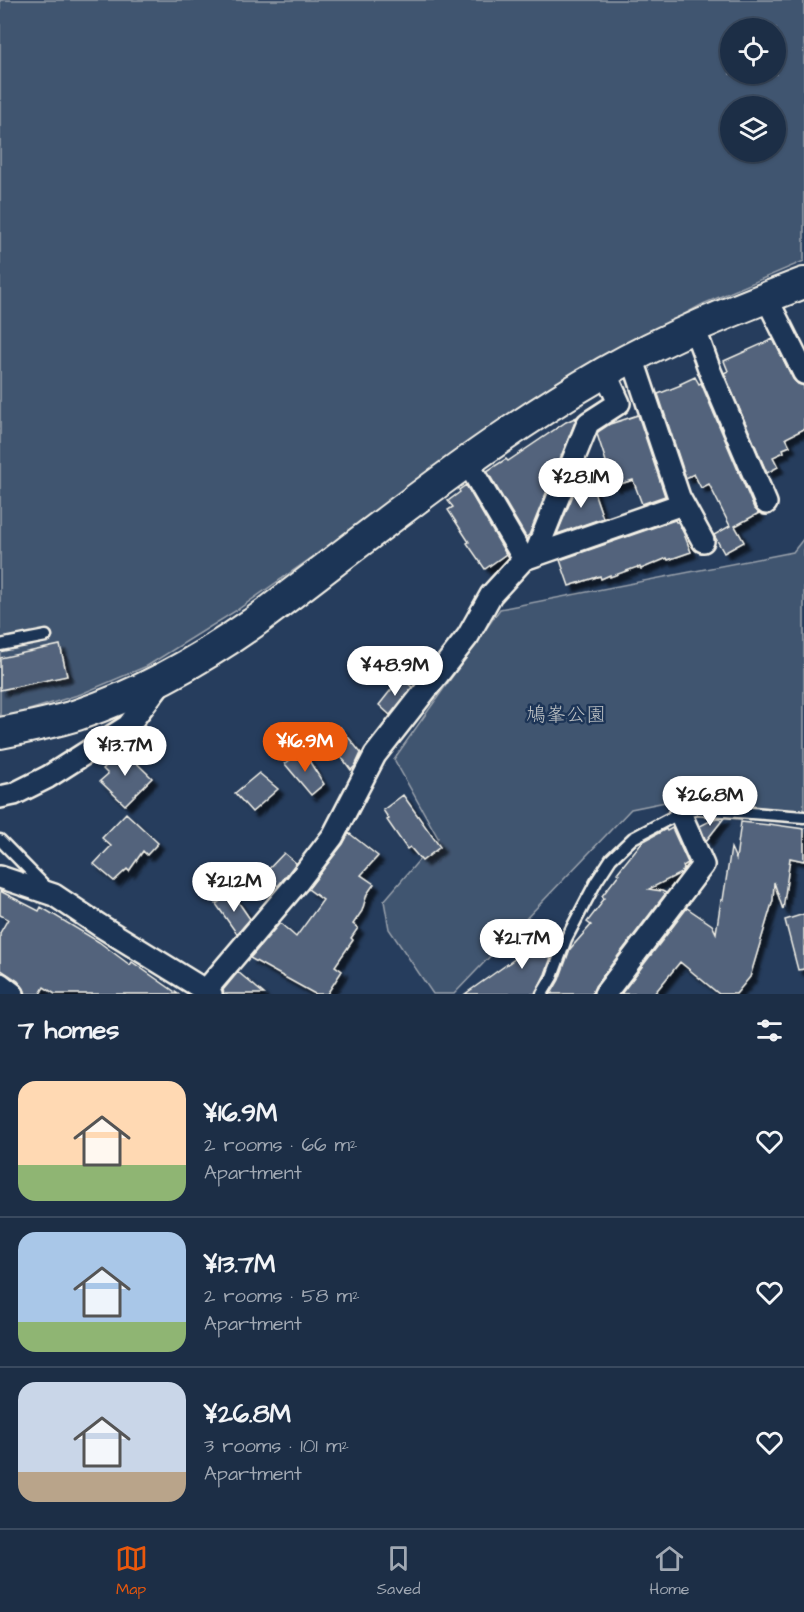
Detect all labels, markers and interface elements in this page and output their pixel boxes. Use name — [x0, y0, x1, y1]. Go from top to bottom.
map controls — [720, 18, 786, 162]
button: locate — [720, 18, 786, 84]
button: layers — [720, 96, 786, 162]
pin: ¥28.1M — [532, 458, 630, 509]
text: ¥28.1M — [552, 463, 610, 491]
pin: ¥48.9M — [346, 646, 444, 697]
text: ¥48.9M — [361, 651, 429, 679]
park label: 鳩峯公園 — [526, 701, 606, 729]
pin: ¥16.9M — [256, 722, 354, 773]
pin: ¥13.7M — [76, 726, 174, 777]
text: ¥16.9M — [277, 727, 333, 755]
text: ¥13.7M — [97, 731, 153, 759]
pin: ¥26.8M — [661, 776, 759, 827]
text: ¥26.8M — [677, 781, 744, 809]
pin: ¥21.2M — [185, 862, 283, 913]
text: ¥21.2M — [206, 867, 262, 895]
pin: ¥21.7M — [473, 919, 571, 970]
text: ¥21.7M — [494, 924, 550, 952]
text: 7 homes — [18, 1012, 119, 1048]
icon: filters — [753, 1014, 786, 1047]
text: ¥16.9M — [204, 1095, 277, 1131]
icon: home — [66, 1105, 138, 1177]
icon: heart — [753, 1125, 786, 1158]
text: 2 rooms · 66 m² — [204, 1131, 358, 1159]
text: Apartment — [204, 1159, 302, 1187]
text: ¥13.7M — [204, 1246, 276, 1282]
icon: home — [66, 1256, 138, 1328]
icon: heart — [753, 1276, 786, 1309]
text: 2 rooms · 58 m² — [204, 1282, 360, 1310]
text: Apartment — [204, 1310, 302, 1338]
text: ¥26.8M — [204, 1396, 291, 1432]
icon: home — [66, 1406, 138, 1478]
icon: heart — [753, 1426, 786, 1459]
text: 3 rooms · 101 m² — [204, 1432, 349, 1460]
text: Apartment — [204, 1460, 302, 1488]
tab: Map — [115, 1542, 148, 1600]
tab: Saved — [377, 1542, 420, 1600]
tab: Home — [650, 1542, 689, 1600]

